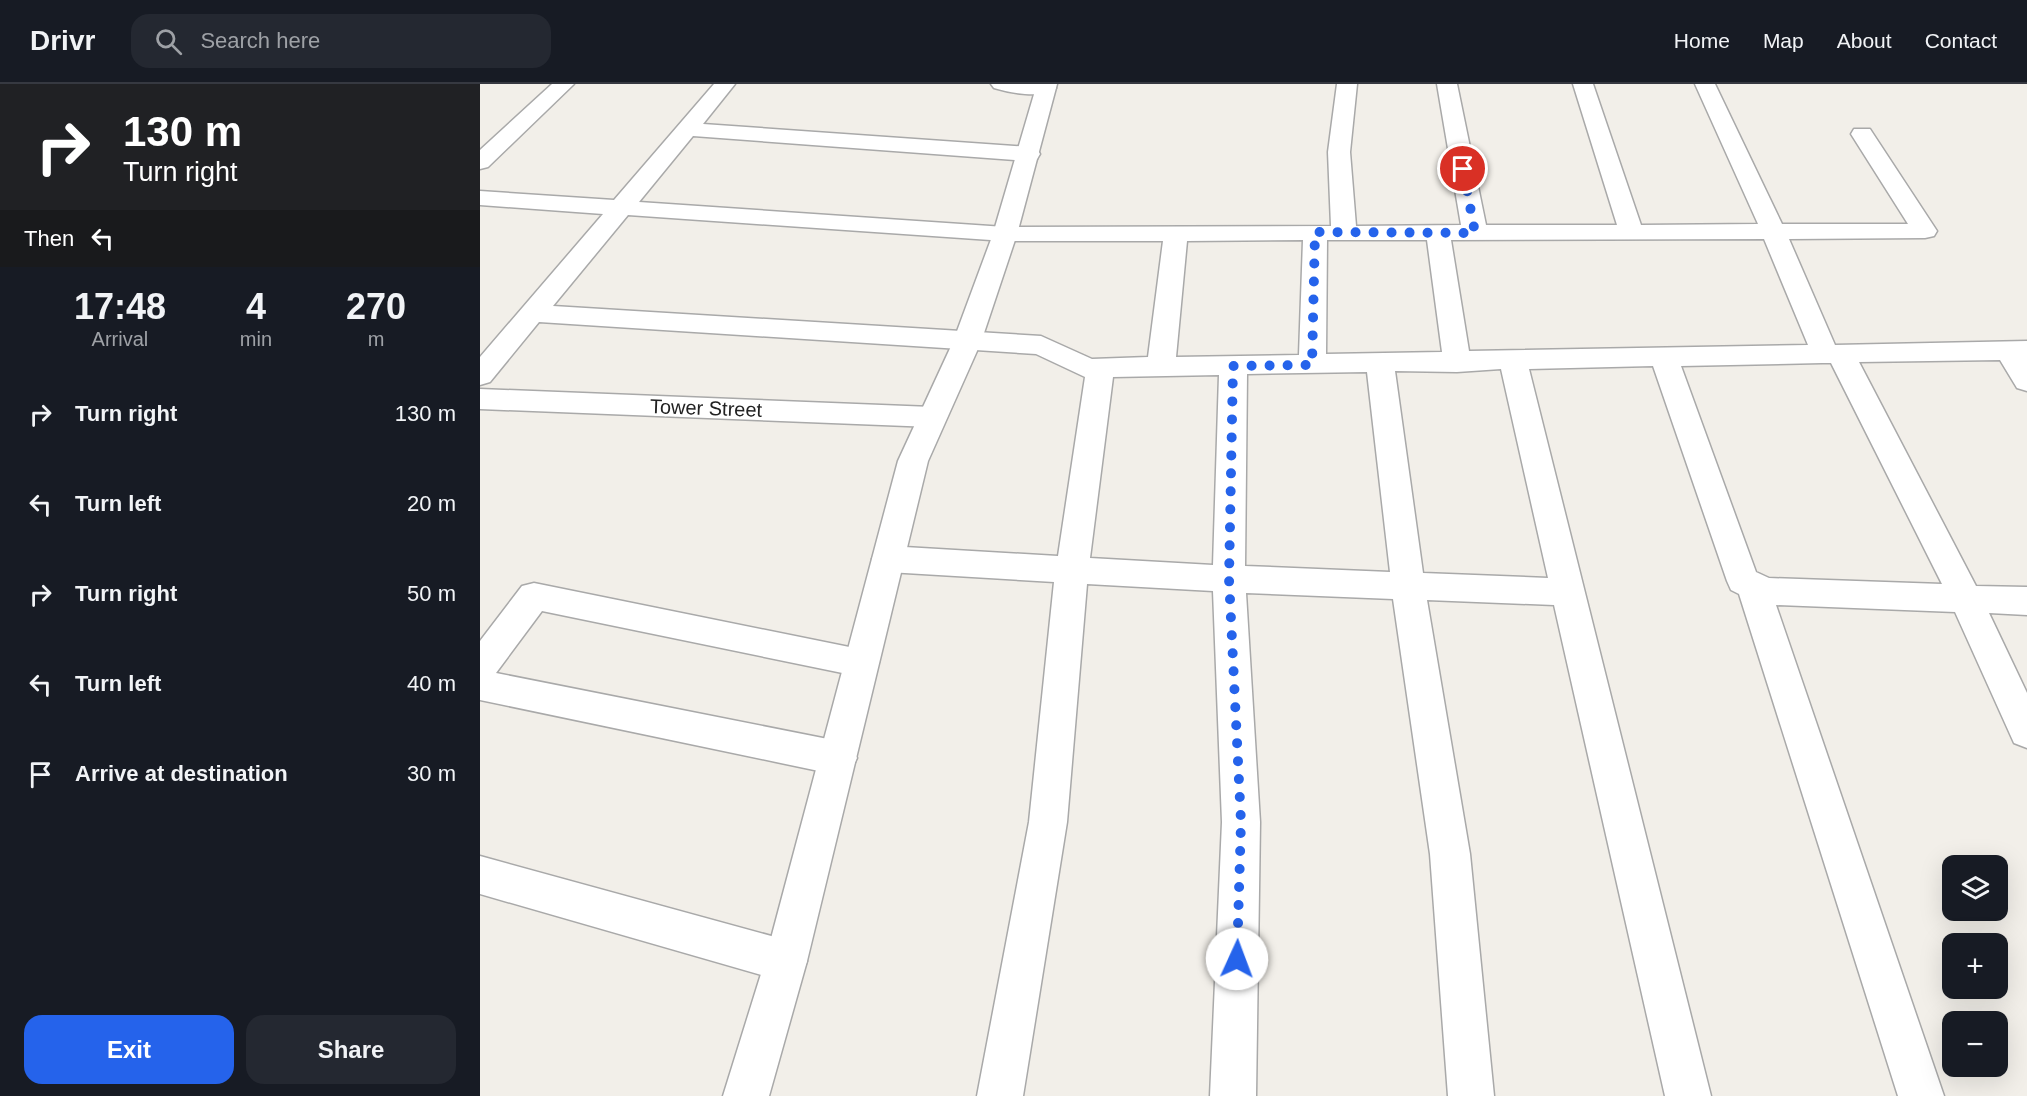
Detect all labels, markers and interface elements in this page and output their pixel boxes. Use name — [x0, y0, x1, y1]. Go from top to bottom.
search box — [131, 14, 551, 68]
text: Drivr — [30, 25, 95, 56]
icon: search — [152, 25, 185, 58]
text: Search here — [200, 28, 320, 53]
text: Home — [1674, 29, 1730, 52]
text: Map — [1763, 29, 1804, 52]
text: About — [1837, 29, 1892, 52]
text: Contact — [1925, 29, 1997, 52]
icon: right — [24, 108, 102, 186]
text: 130 m — [123, 108, 242, 155]
pin — [1437, 143, 1488, 194]
icon: arrive — [1446, 152, 1479, 185]
text: Turn right — [123, 157, 238, 187]
icon: left — [86, 222, 119, 255]
text: Then — [24, 226, 74, 251]
text: 17:48 — [74, 286, 166, 327]
text: 4 — [246, 286, 266, 327]
text: 270 — [346, 286, 406, 327]
text: Arrival — [92, 328, 148, 350]
text: min — [240, 328, 272, 350]
text: m — [368, 328, 384, 350]
street label: Tower Street — [650, 395, 763, 421]
icon: right — [24, 398, 57, 431]
text: Turn right — [75, 401, 177, 426]
text: 130 m — [395, 401, 456, 426]
icon: left — [24, 488, 57, 521]
text: Turn left — [75, 491, 161, 516]
text: 20 m — [407, 491, 456, 516]
icon: right — [24, 578, 57, 611]
text: Turn right — [75, 581, 177, 606]
text: 50 m — [407, 581, 456, 606]
icon: left — [24, 668, 57, 701]
text: Turn left — [75, 671, 161, 696]
text: 40 m — [407, 671, 456, 696]
icon: arrive — [24, 758, 57, 791]
text: Arrive at destination — [75, 761, 288, 786]
text: 30 m — [407, 761, 456, 786]
map controls — [1942, 855, 2008, 1077]
button: layers — [1942, 855, 2008, 921]
position arrow — [1205, 927, 1269, 991]
button: + — [1942, 933, 2008, 999]
button: − — [1942, 1011, 2008, 1077]
button: Exit — [24, 1015, 234, 1084]
button: Share — [246, 1015, 456, 1084]

